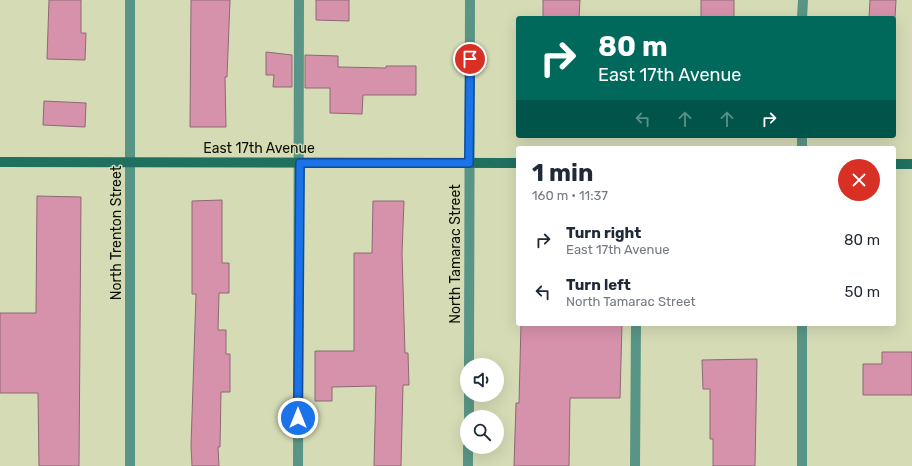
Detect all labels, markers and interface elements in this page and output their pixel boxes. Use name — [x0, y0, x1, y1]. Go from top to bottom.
text: 80 m — [598, 30, 668, 63]
icon: right — [532, 32, 584, 84]
pin — [453, 42, 487, 76]
icon: arrive — [459, 48, 481, 70]
text: East 17th Avenue — [598, 64, 741, 86]
icon: left — [632, 108, 654, 130]
icon: ahead — [674, 108, 696, 130]
icon: ahead — [716, 108, 738, 130]
icon: right — [758, 108, 780, 130]
street label: East 17th Avenue — [203, 140, 315, 157]
text: 1 min — [532, 159, 593, 187]
button: close — [838, 159, 880, 201]
street label: North Trenton Street — [108, 165, 125, 300]
street label: North Tamarac Street — [447, 184, 464, 324]
text: 160 m · 11:37 — [532, 188, 608, 203]
text: Turn right — [566, 224, 641, 242]
icon: right — [532, 229, 554, 251]
text: 80 m — [844, 231, 880, 249]
text: East 17th Avenue — [566, 242, 670, 257]
text: Turn left — [566, 276, 631, 294]
icon: left — [532, 281, 554, 303]
text: 50 m — [845, 283, 880, 301]
text: North Tamarac Street — [566, 294, 696, 309]
map controls — [460, 358, 504, 454]
button: sound — [460, 358, 504, 402]
position arrow — [277, 397, 319, 439]
button: search — [460, 410, 504, 454]

